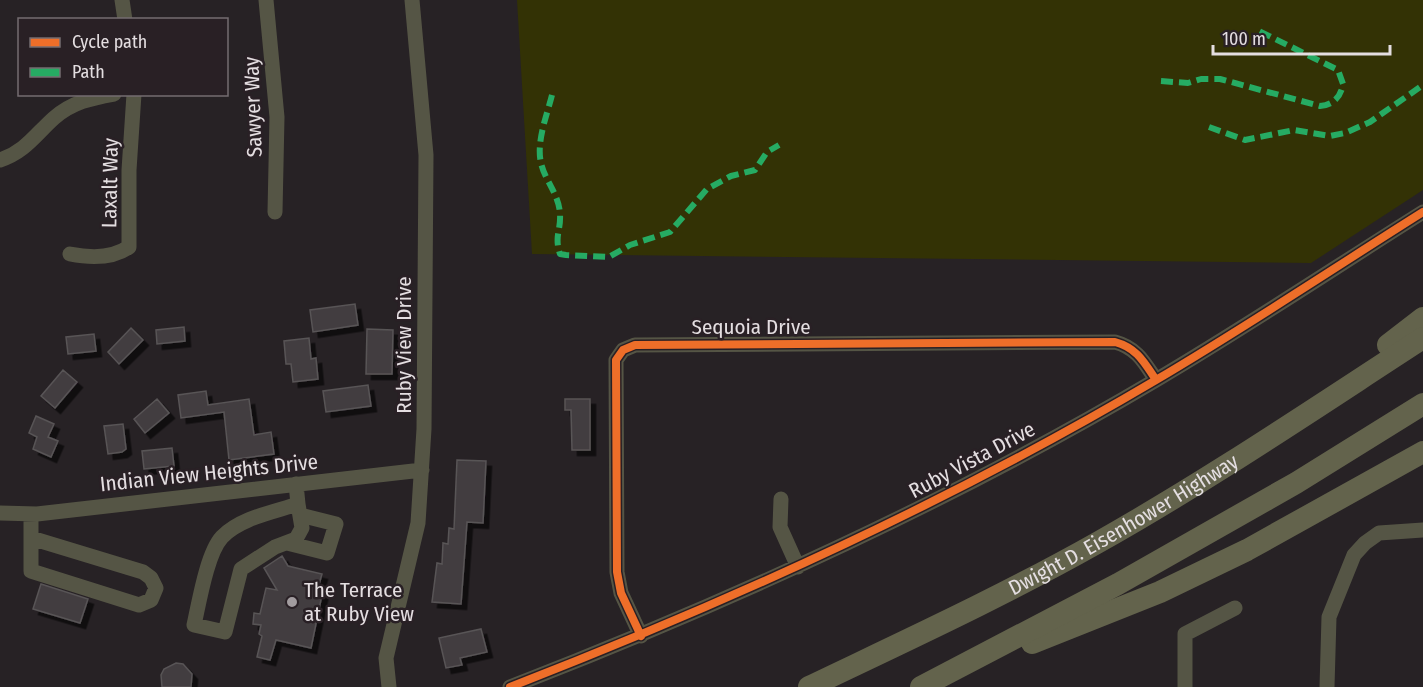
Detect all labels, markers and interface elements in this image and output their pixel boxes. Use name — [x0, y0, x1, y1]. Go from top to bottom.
legend — [18, 18, 228, 96]
scale bar — [1213, 18, 1390, 56]
text: 100 m — [1222, 28, 1266, 50]
text: Cycle path — [72, 31, 147, 53]
street label: Sawyer Way — [238, 56, 268, 158]
text: Path — [72, 61, 105, 83]
street label: Laxalt Way — [96, 137, 124, 228]
street label: Ruby View Drive — [391, 276, 417, 414]
street label: Sequoia Drive — [691, 314, 811, 340]
street label: Ruby Vista Drive — [904, 416, 1040, 504]
street label: Dwight D. Eisenhower Highway — [1004, 448, 1244, 601]
street label: Indian View Heights Drive — [99, 449, 319, 497]
place label: The Terrace at Ruby View — [304, 577, 414, 627]
marker: The Terrace at Ruby View — [285, 595, 299, 609]

